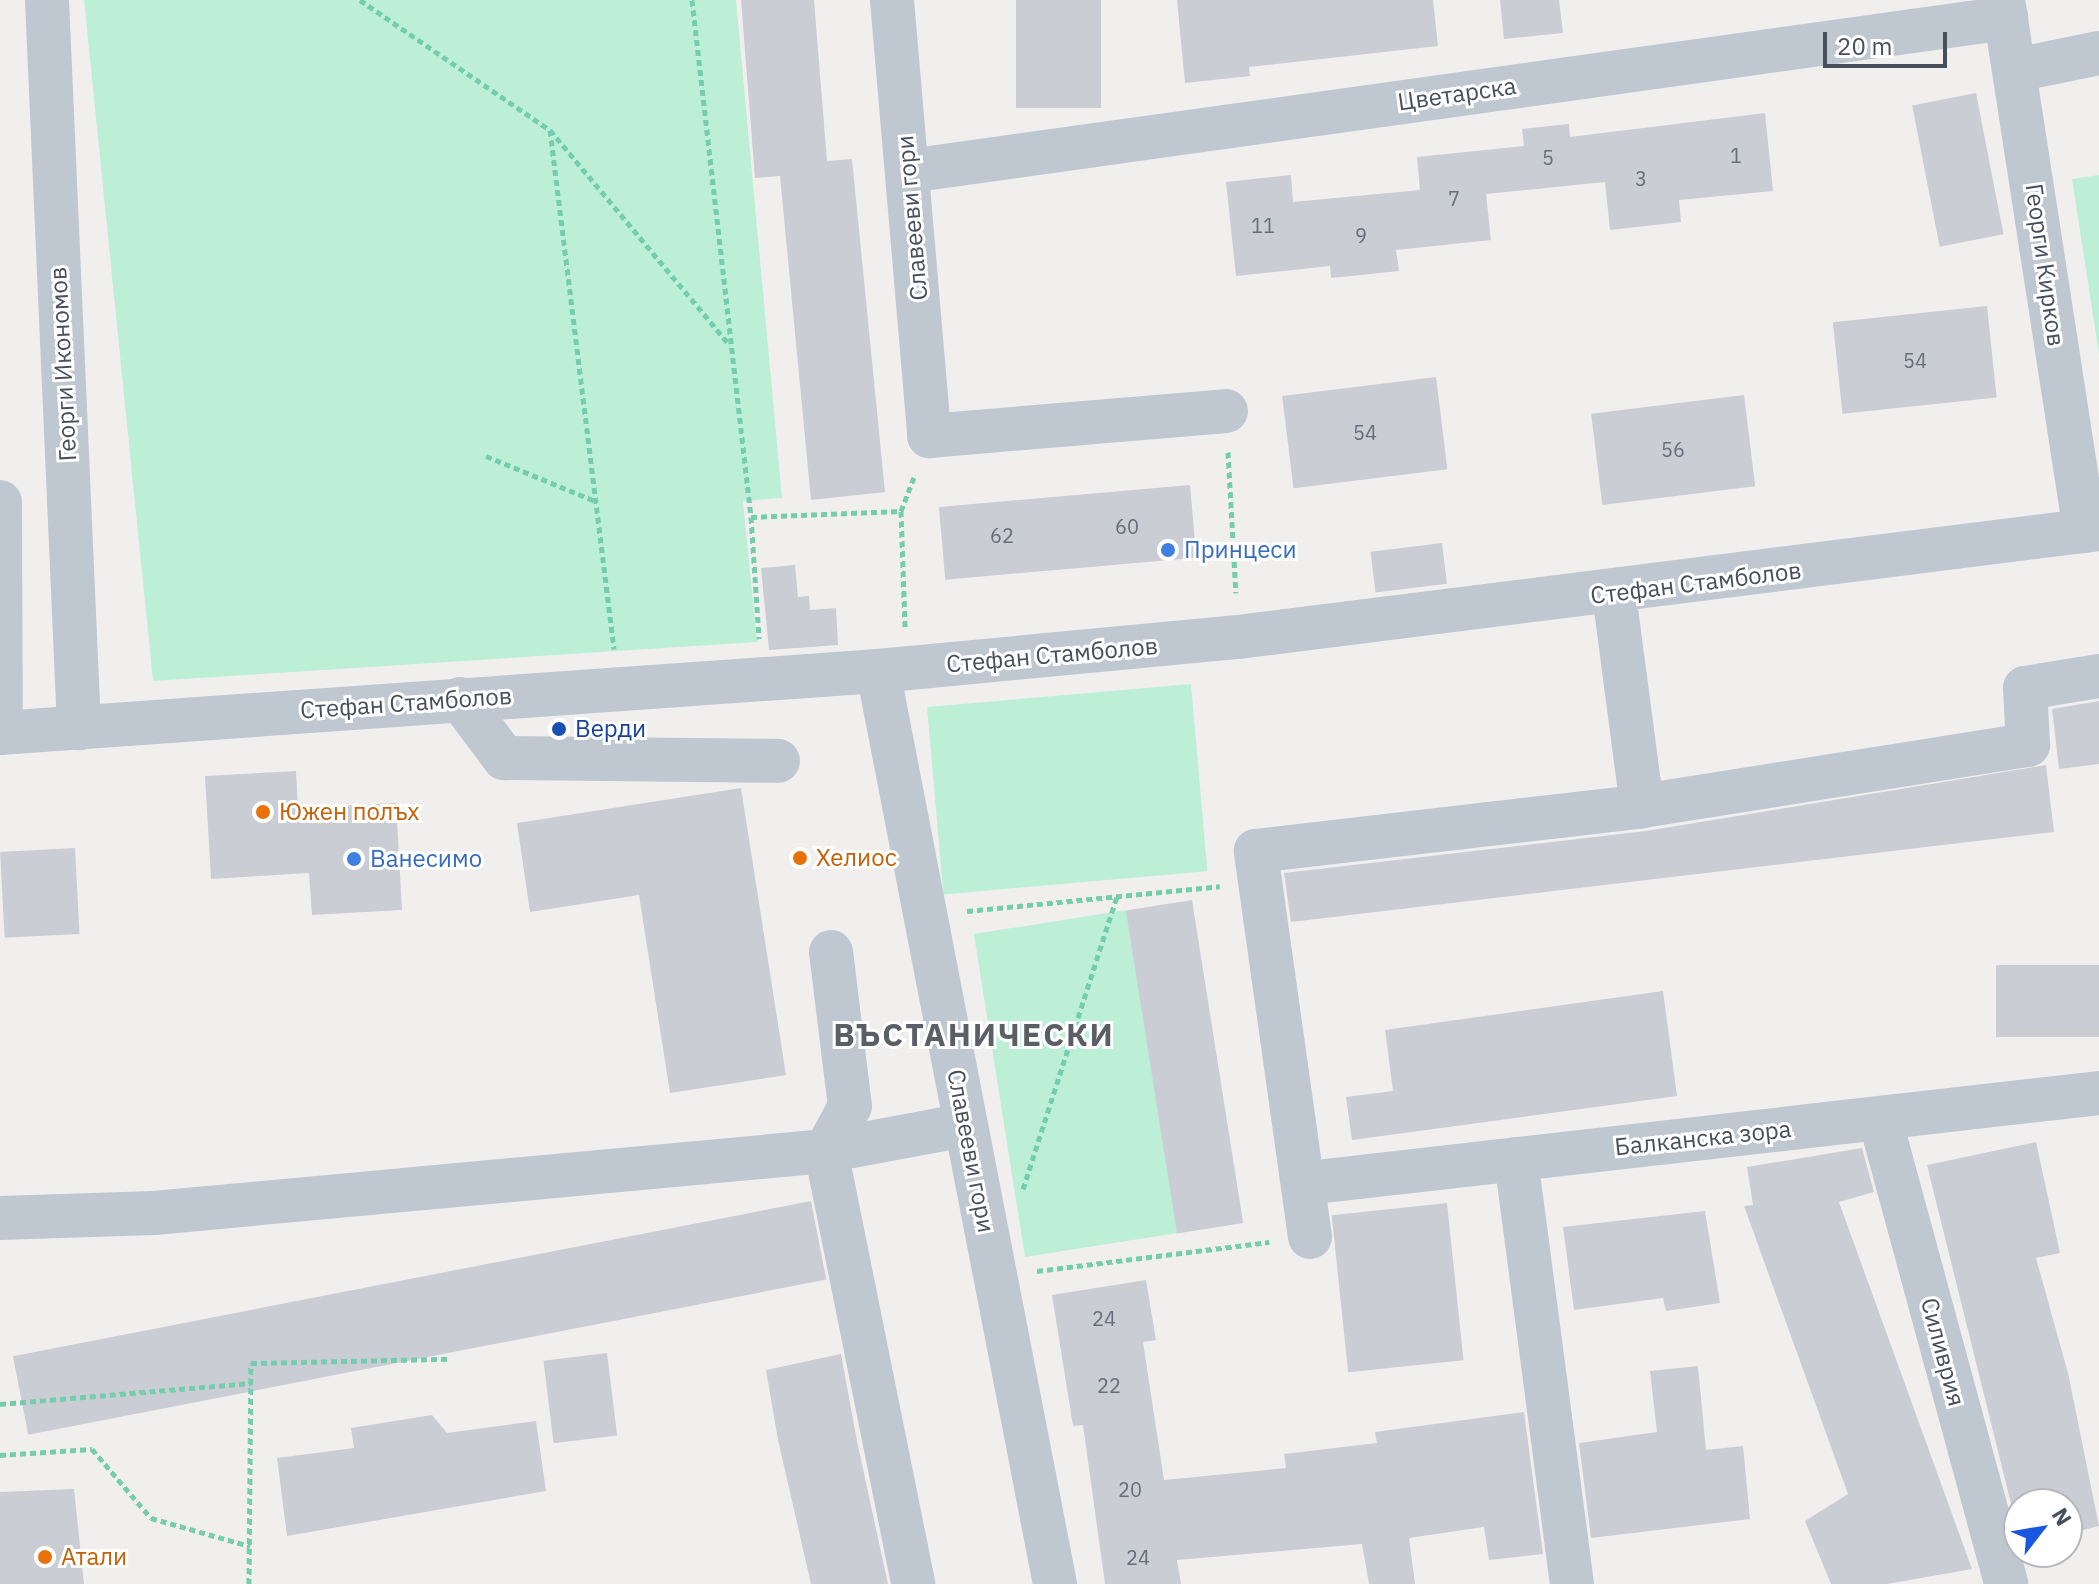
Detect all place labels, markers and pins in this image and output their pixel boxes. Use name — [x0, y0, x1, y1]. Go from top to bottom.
place label: Принцеси — [1184, 536, 1297, 564]
marker: Принцеси — [1159, 541, 1177, 559]
place label: Верди — [575, 715, 646, 743]
marker: Верди — [550, 720, 568, 738]
place label: Южен полъх — [279, 798, 419, 826]
marker: Южен полъх — [254, 803, 272, 821]
place label: Хелиос — [816, 844, 897, 872]
place label: Ванесимо — [370, 845, 482, 873]
marker: Хелиос — [791, 849, 809, 867]
marker: Ванесимо — [345, 850, 363, 868]
place label: Атали — [61, 1543, 127, 1571]
marker: Атали — [36, 1548, 54, 1566]

